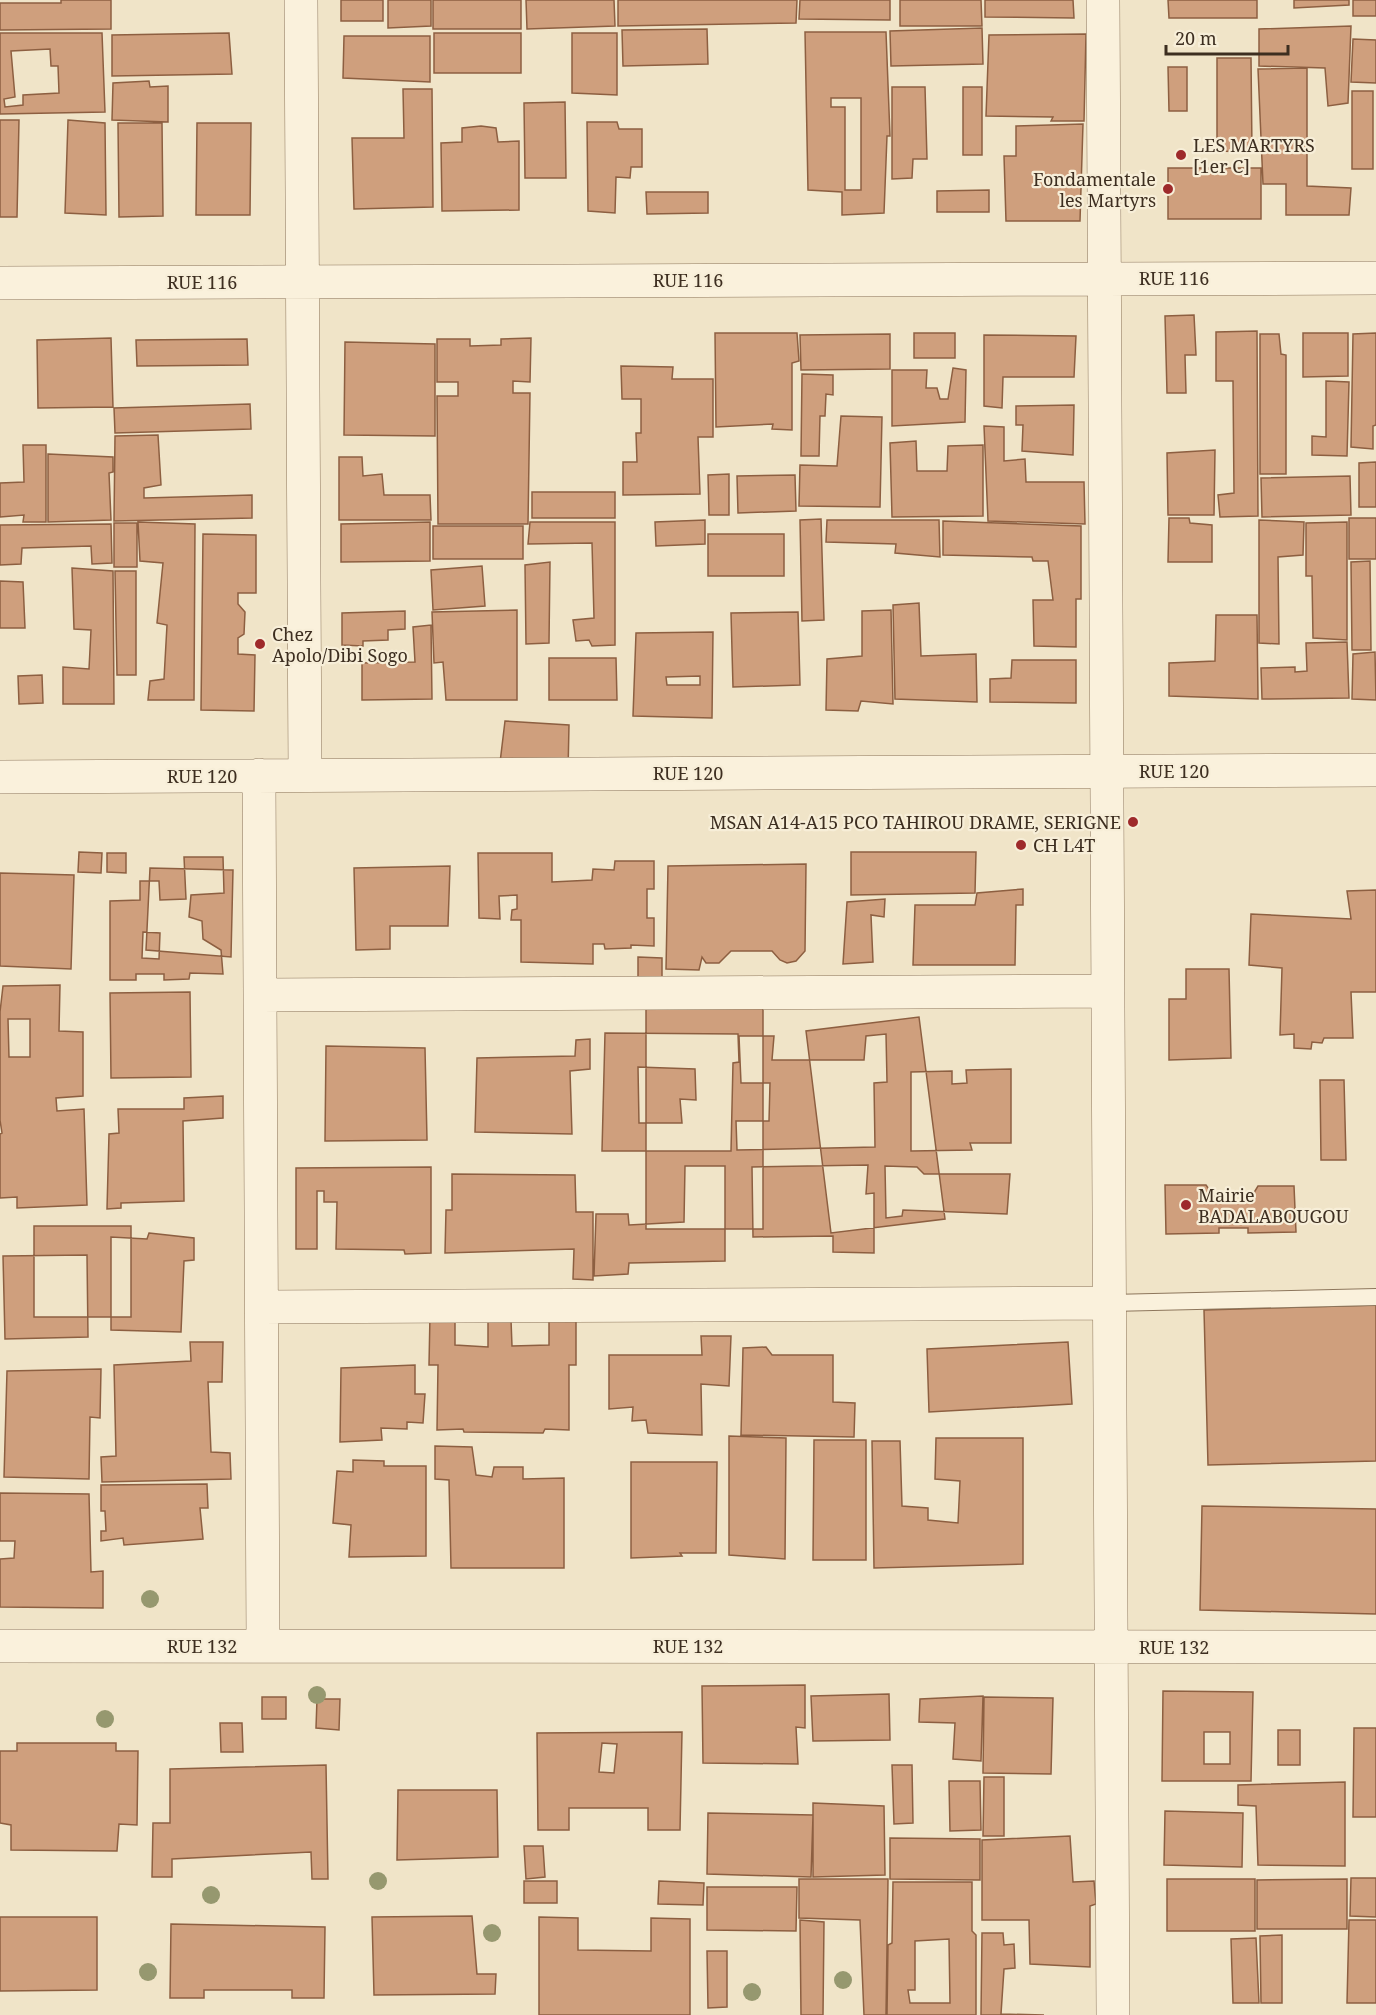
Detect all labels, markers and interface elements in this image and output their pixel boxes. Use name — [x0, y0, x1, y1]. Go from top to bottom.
scale bar — [1166, 18, 1288, 56]
text: 20 m — [1175, 26, 1217, 50]
place label: LES MARTYRS [1er C] — [1193, 133, 1315, 178]
marker: LES MARTYRS [1er C] — [1174, 148, 1188, 162]
place label: Fondamentale les Martyrs — [1033, 167, 1156, 212]
marker: Fondamentale les Martyrs — [1161, 182, 1175, 196]
street label: RUE 116 — [1139, 266, 1209, 290]
street label: RUE 116 — [653, 268, 723, 292]
street label: RUE 116 — [167, 270, 237, 294]
place label: Chez Apolo/Dibi Sogo — [272, 622, 408, 667]
marker: Chez Apolo/Dibi Sogo — [253, 637, 267, 651]
street label: RUE 120 — [1139, 759, 1209, 783]
street label: RUE 120 — [653, 761, 723, 785]
street label: RUE 120 — [167, 764, 237, 788]
place label: MSAN A14-A15 PCO TAHIROU DRAME, SERIGNE — [710, 810, 1121, 834]
marker: MSAN A14-A15 PCO TAHIROU DRAME, SERIGNE — [1126, 815, 1140, 829]
place label: CH L4T — [1033, 833, 1095, 857]
marker: CH L4T — [1014, 838, 1028, 852]
place label: Mairie BADALABOUGOU — [1198, 1183, 1349, 1228]
marker: Mairie BADALABOUGOU — [1179, 1198, 1193, 1212]
street label: RUE 132 — [167, 1634, 237, 1658]
street label: RUE 132 — [653, 1634, 723, 1658]
street label: RUE 132 — [1139, 1635, 1209, 1659]

